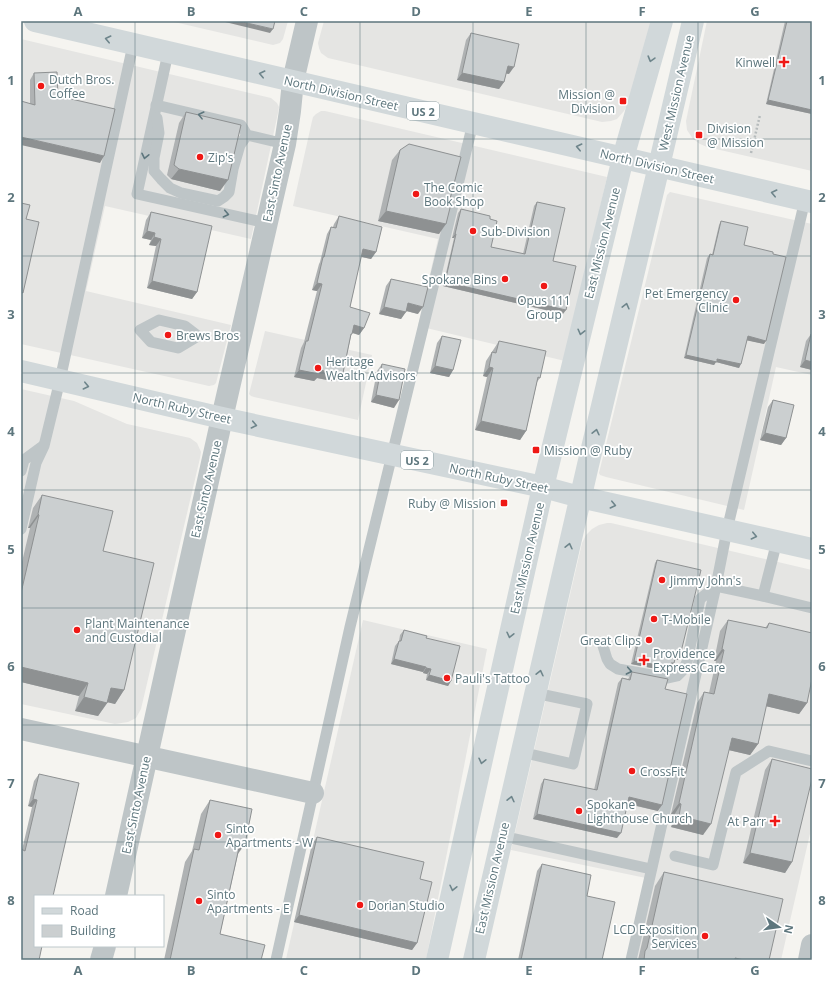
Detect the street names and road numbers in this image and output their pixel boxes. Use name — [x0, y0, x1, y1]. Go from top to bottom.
street label: West Mission Avenue — [654, 33, 698, 153]
street label: North Division Street — [282, 72, 400, 114]
road number: US 2 — [407, 102, 439, 120]
street label: East Sinto Avenue — [258, 122, 296, 224]
street label: North Division Street — [598, 145, 716, 187]
street label: East Mission Avenue — [580, 185, 624, 300]
street label: North Ruby Street — [131, 388, 233, 428]
street label: East Sinto Avenue — [186, 438, 226, 540]
road number: US 2 — [401, 451, 433, 469]
street label: North Ruby Street — [448, 459, 550, 497]
street label: East Mission Avenue — [506, 500, 548, 616]
street label: East Sinto Avenue — [117, 754, 155, 856]
street label: East Mission Avenue — [471, 820, 513, 936]

